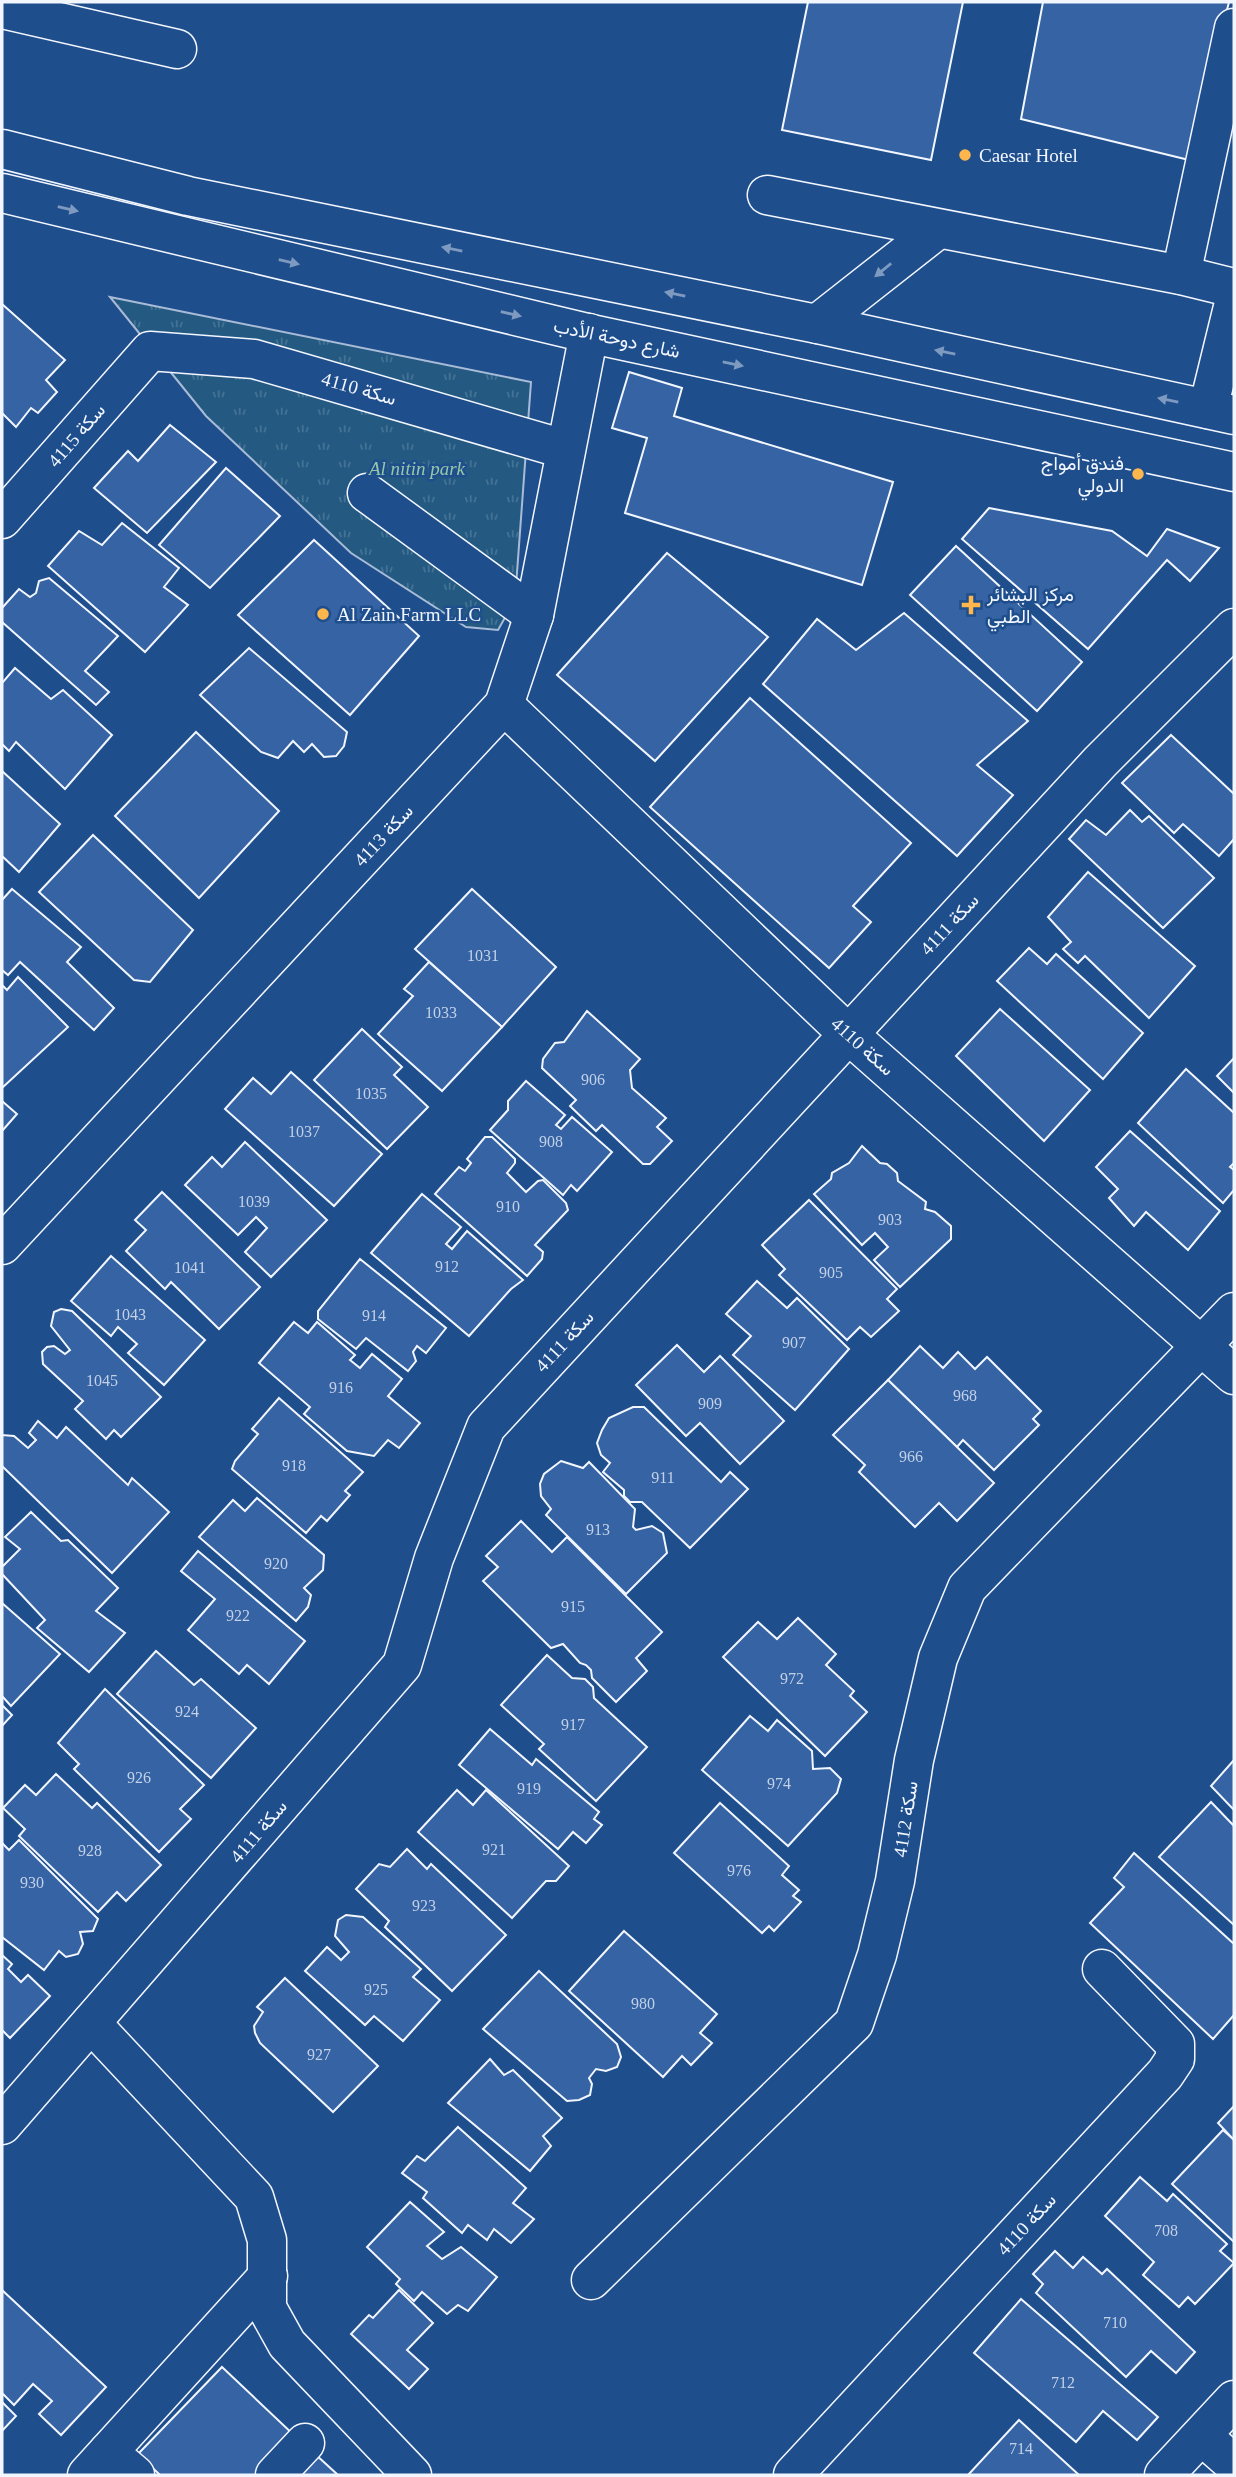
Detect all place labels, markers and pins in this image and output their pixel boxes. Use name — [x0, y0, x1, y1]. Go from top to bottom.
place label: Caesar Hotel — [979, 145, 1078, 166]
marker: Caesar Hotel — [957, 147, 973, 163]
place label: فندق أمواج الدولي — [1041, 453, 1124, 501]
marker: فندق أمواج الدولي — [1130, 466, 1146, 482]
place label: مركز البشائر الطبي — [986, 584, 1074, 632]
marker: مركز البشائر الطبي — [961, 595, 981, 615]
place label: Al Zain Farm LLC — [337, 604, 481, 625]
marker: Al Zain Farm LLC — [315, 606, 331, 622]

